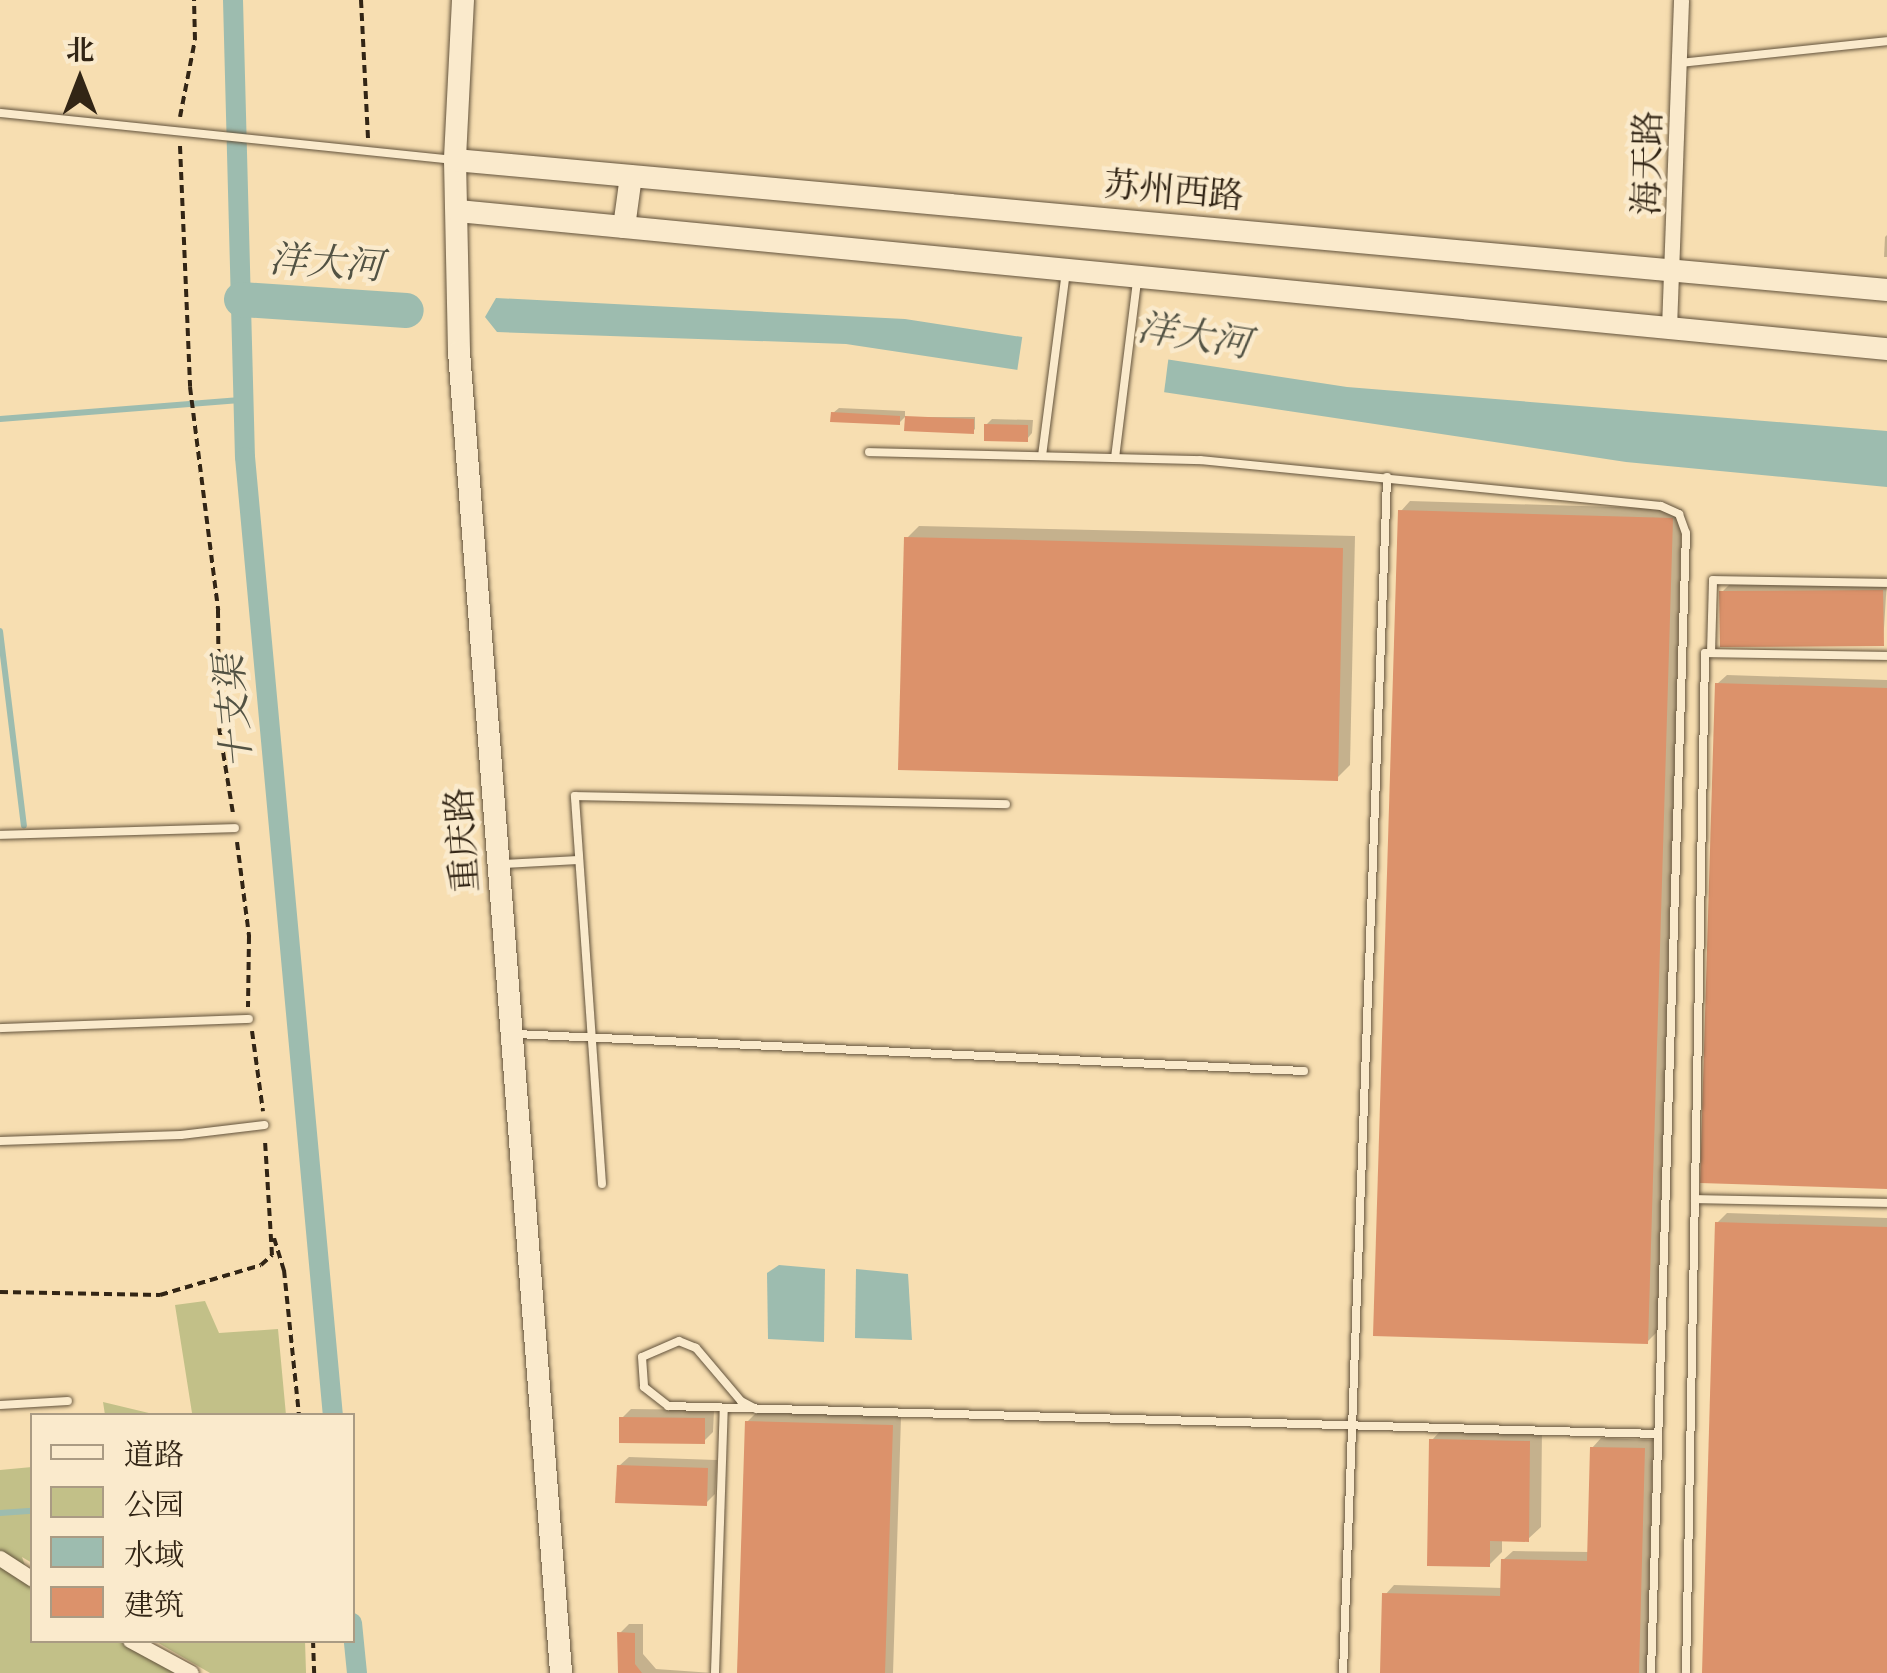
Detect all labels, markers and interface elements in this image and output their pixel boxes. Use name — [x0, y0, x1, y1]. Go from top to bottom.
north arrow — [30, 30, 130, 130]
text: 北 — [66, 32, 94, 68]
street label: 海天路 — [1625, 110, 1669, 216]
street label: 苏州西路 — [1102, 163, 1246, 217]
water label: 洋大河 — [268, 235, 384, 289]
water label: 洋大河 — [1134, 304, 1254, 366]
water label: 十支渠 — [205, 653, 261, 771]
street label: 重庆路 — [437, 786, 487, 894]
legend — [30, 1413, 355, 1643]
text: 道路 — [124, 1435, 184, 1474]
text: 公园 — [124, 1485, 184, 1524]
text: 水域 — [124, 1535, 184, 1574]
text: 建筑 — [124, 1585, 184, 1624]

